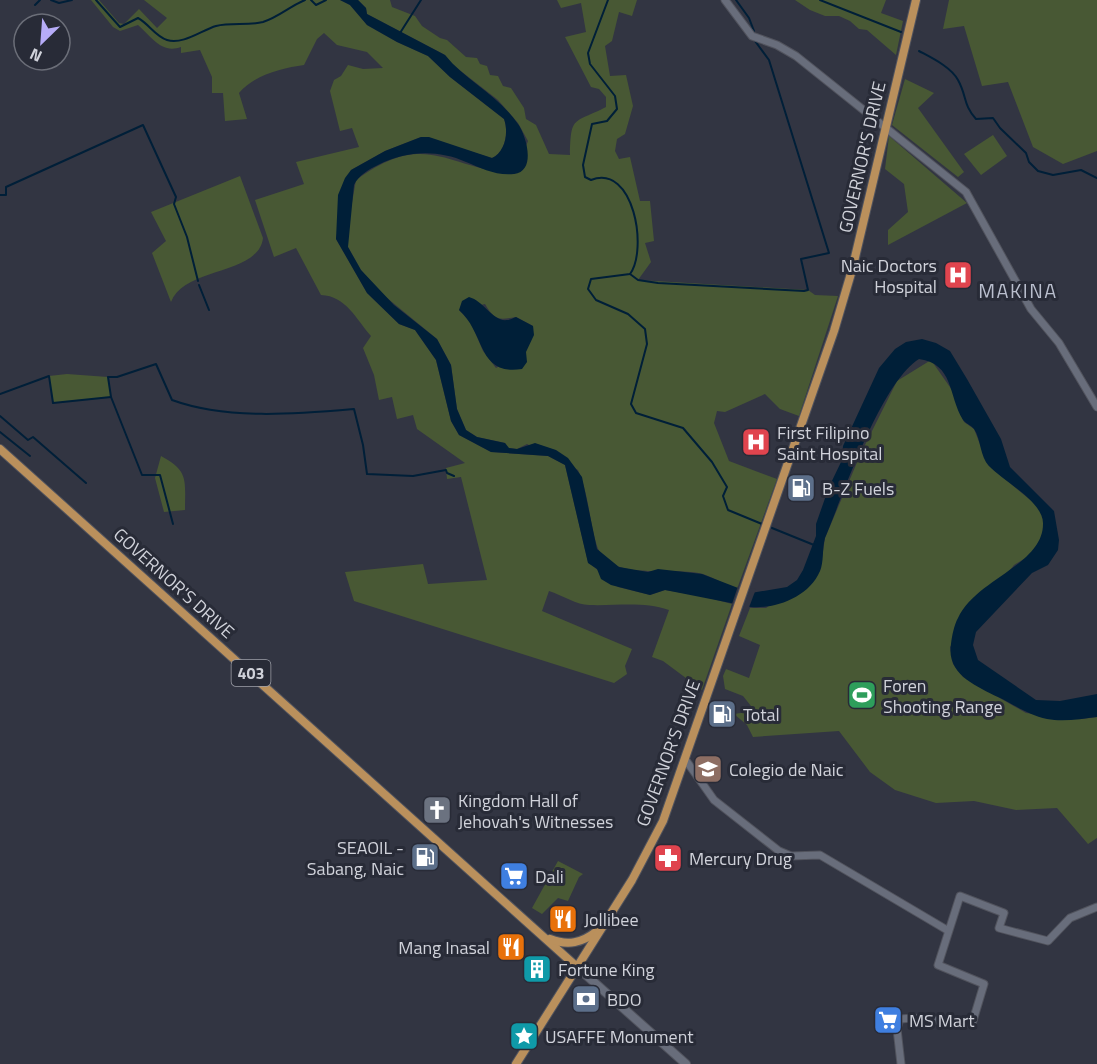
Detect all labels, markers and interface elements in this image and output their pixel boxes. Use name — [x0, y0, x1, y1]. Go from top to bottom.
north arrow — [12, 12, 72, 72]
text: N — [26, 42, 46, 69]
street label: GOVERNOR'S DRIVE — [831, 79, 893, 235]
place label: Naic Doctors Hospital — [841, 252, 937, 300]
hospital icon: Naic Doctors Hospital — [942, 259, 974, 291]
district label: MAKINA — [978, 275, 1058, 306]
place label: First Filipino Saint Hospital — [777, 419, 882, 467]
hospital icon: First Filipino Saint Hospital — [740, 426, 772, 458]
fuel station icon: B-Z Fuels — [785, 472, 817, 504]
place label: B-Z Fuels — [822, 475, 894, 502]
street label: GOVERNOR'S DRIVE — [108, 521, 240, 645]
road number: 403 — [232, 660, 270, 686]
place label: Foren Shooting Range — [883, 672, 1003, 720]
street label: GOVERNOR'S DRIVE — [629, 676, 707, 830]
sports icon: Foren Shooting Range — [846, 679, 878, 711]
fuel station icon: Total — [706, 698, 738, 730]
place label: Total — [743, 701, 780, 728]
school or university icon: Colegio de Naic — [692, 753, 724, 785]
place label: Colegio de Naic — [729, 756, 844, 783]
place label: Kingdom Hall of Jehovah's Witnesses — [458, 787, 613, 835]
church icon: Kingdom Hall of Jehovah's Witnesses — [421, 794, 453, 826]
place label: SEAOIL - Sabang, Naic — [307, 834, 404, 882]
fuel station icon: SEAOIL - Sabang, Naic — [409, 841, 441, 873]
pharmacy icon: Mercury Drug — [652, 842, 684, 874]
place label: Mercury Drug — [689, 845, 792, 872]
supermarket icon: Dali — [498, 860, 530, 892]
place label: Dali — [535, 863, 564, 890]
restaurant icon: Jollibee — [547, 903, 579, 935]
place label: Jollibee — [584, 906, 639, 933]
restaurant icon: Mang Inasal — [495, 931, 527, 963]
place label: Mang Inasal — [398, 934, 490, 961]
building icon: Fortune King — [521, 953, 553, 985]
place label: Fortune King — [558, 956, 655, 983]
bank icon: BDO — [570, 983, 602, 1015]
place label: BDO — [607, 986, 642, 1013]
supermarket icon: MS Mart — [872, 1004, 904, 1036]
place label: MS Mart — [909, 1007, 975, 1034]
place icon: USAFFE Monument — [508, 1020, 540, 1052]
place label: USAFFE Monument — [545, 1023, 694, 1050]

